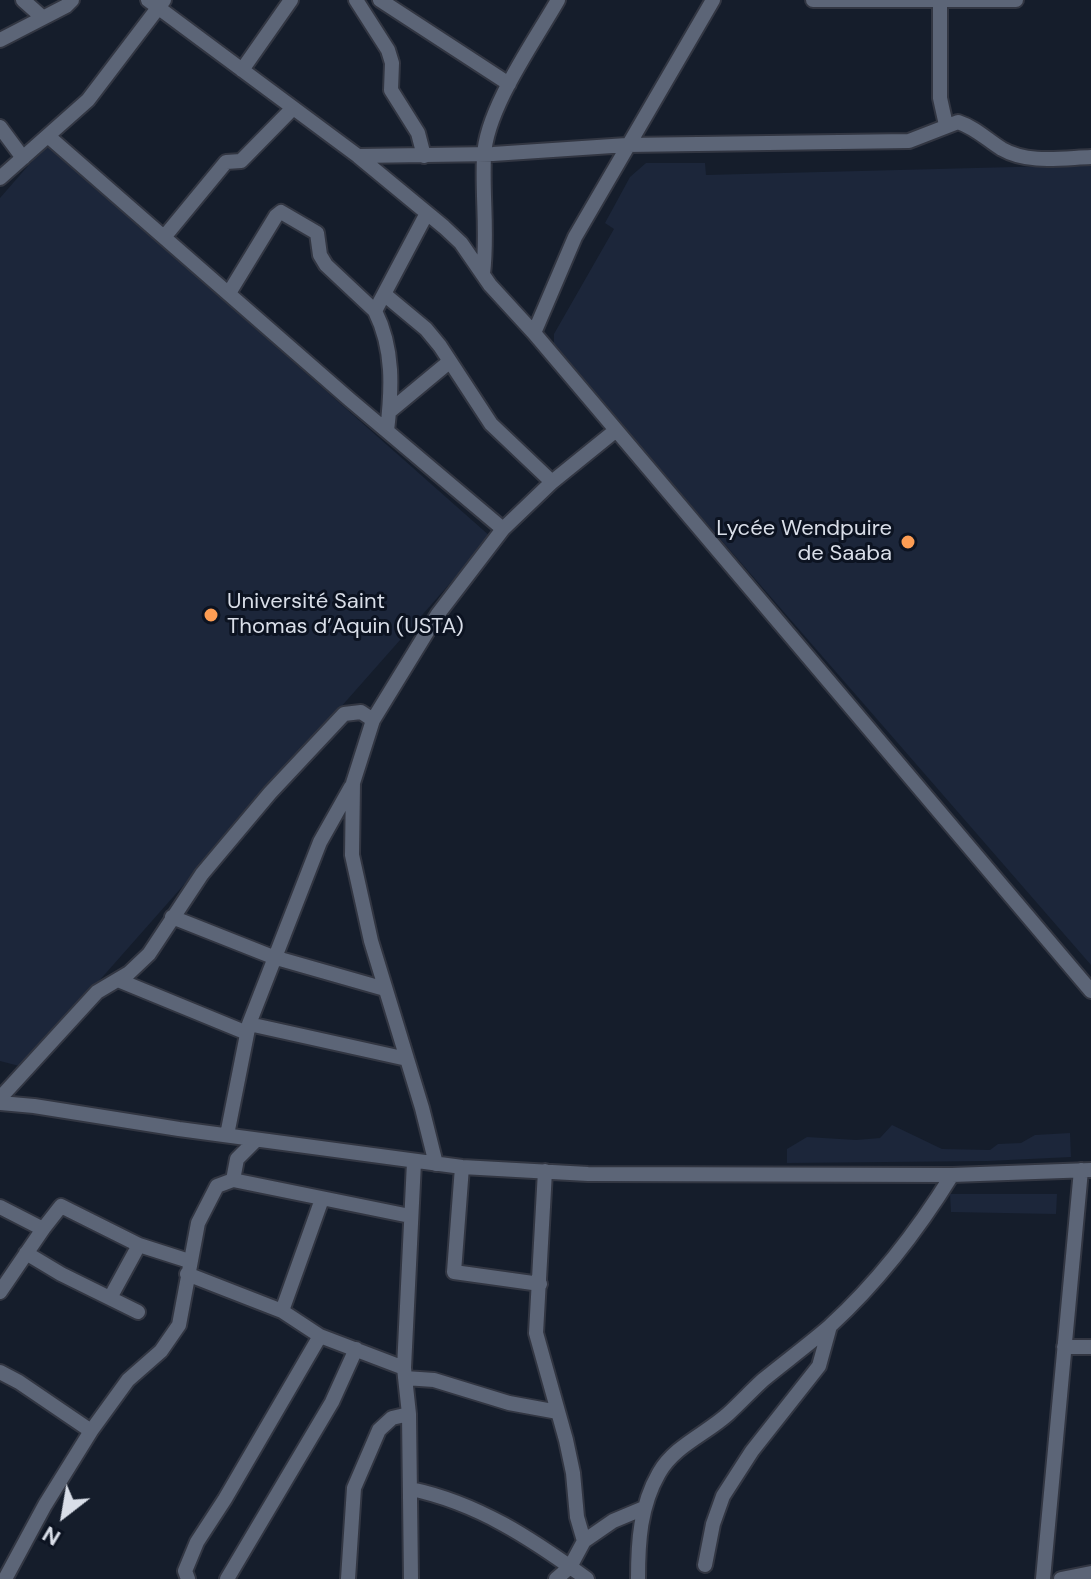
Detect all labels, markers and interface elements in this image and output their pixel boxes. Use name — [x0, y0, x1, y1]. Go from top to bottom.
place label: Lycée Wendpuire de Saaba — [716, 516, 892, 568]
marker: Lycée Wendpuire de Saaba — [899, 533, 917, 551]
place label: Université Saint Thomas d’Aquin (USTA) — [227, 589, 464, 640]
marker: Université Saint Thomas d’Aquin (USTA) — [202, 606, 220, 624]
north arrow — [24, 1475, 104, 1555]
text: N — [37, 1519, 66, 1553]

